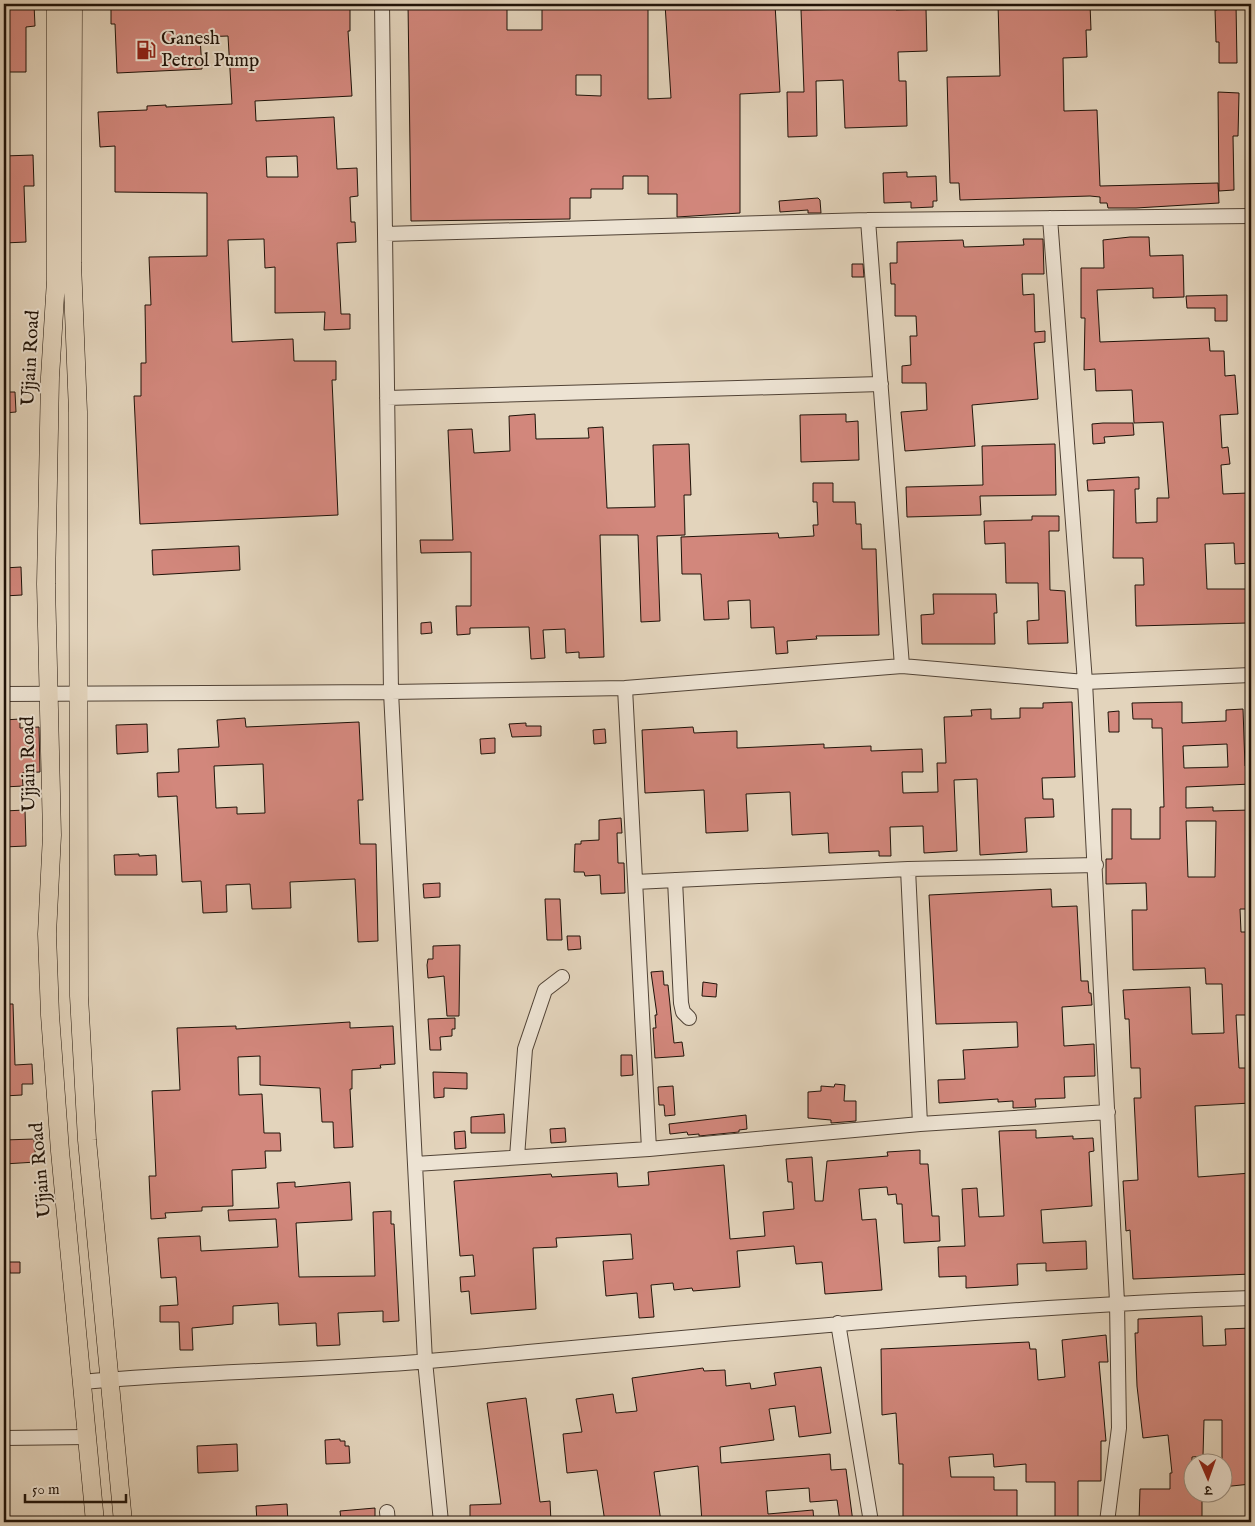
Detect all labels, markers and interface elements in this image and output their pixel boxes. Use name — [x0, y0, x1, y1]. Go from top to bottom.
place label: Ganesh Petrol Pump — [161, 27, 259, 73]
fuel station icon: Ganesh Petrol Pump — [135, 39, 157, 61]
street label: Ujjain Road — [17, 309, 46, 406]
street label: Ujjain Road — [16, 715, 42, 812]
street label: Ujjain Road — [25, 1120, 57, 1219]
north arrow — [1182, 1454, 1232, 1504]
scale bar — [25, 1471, 126, 1503]
text: 50 m — [32, 1480, 60, 1499]
text: उ — [1204, 1481, 1213, 1499]

